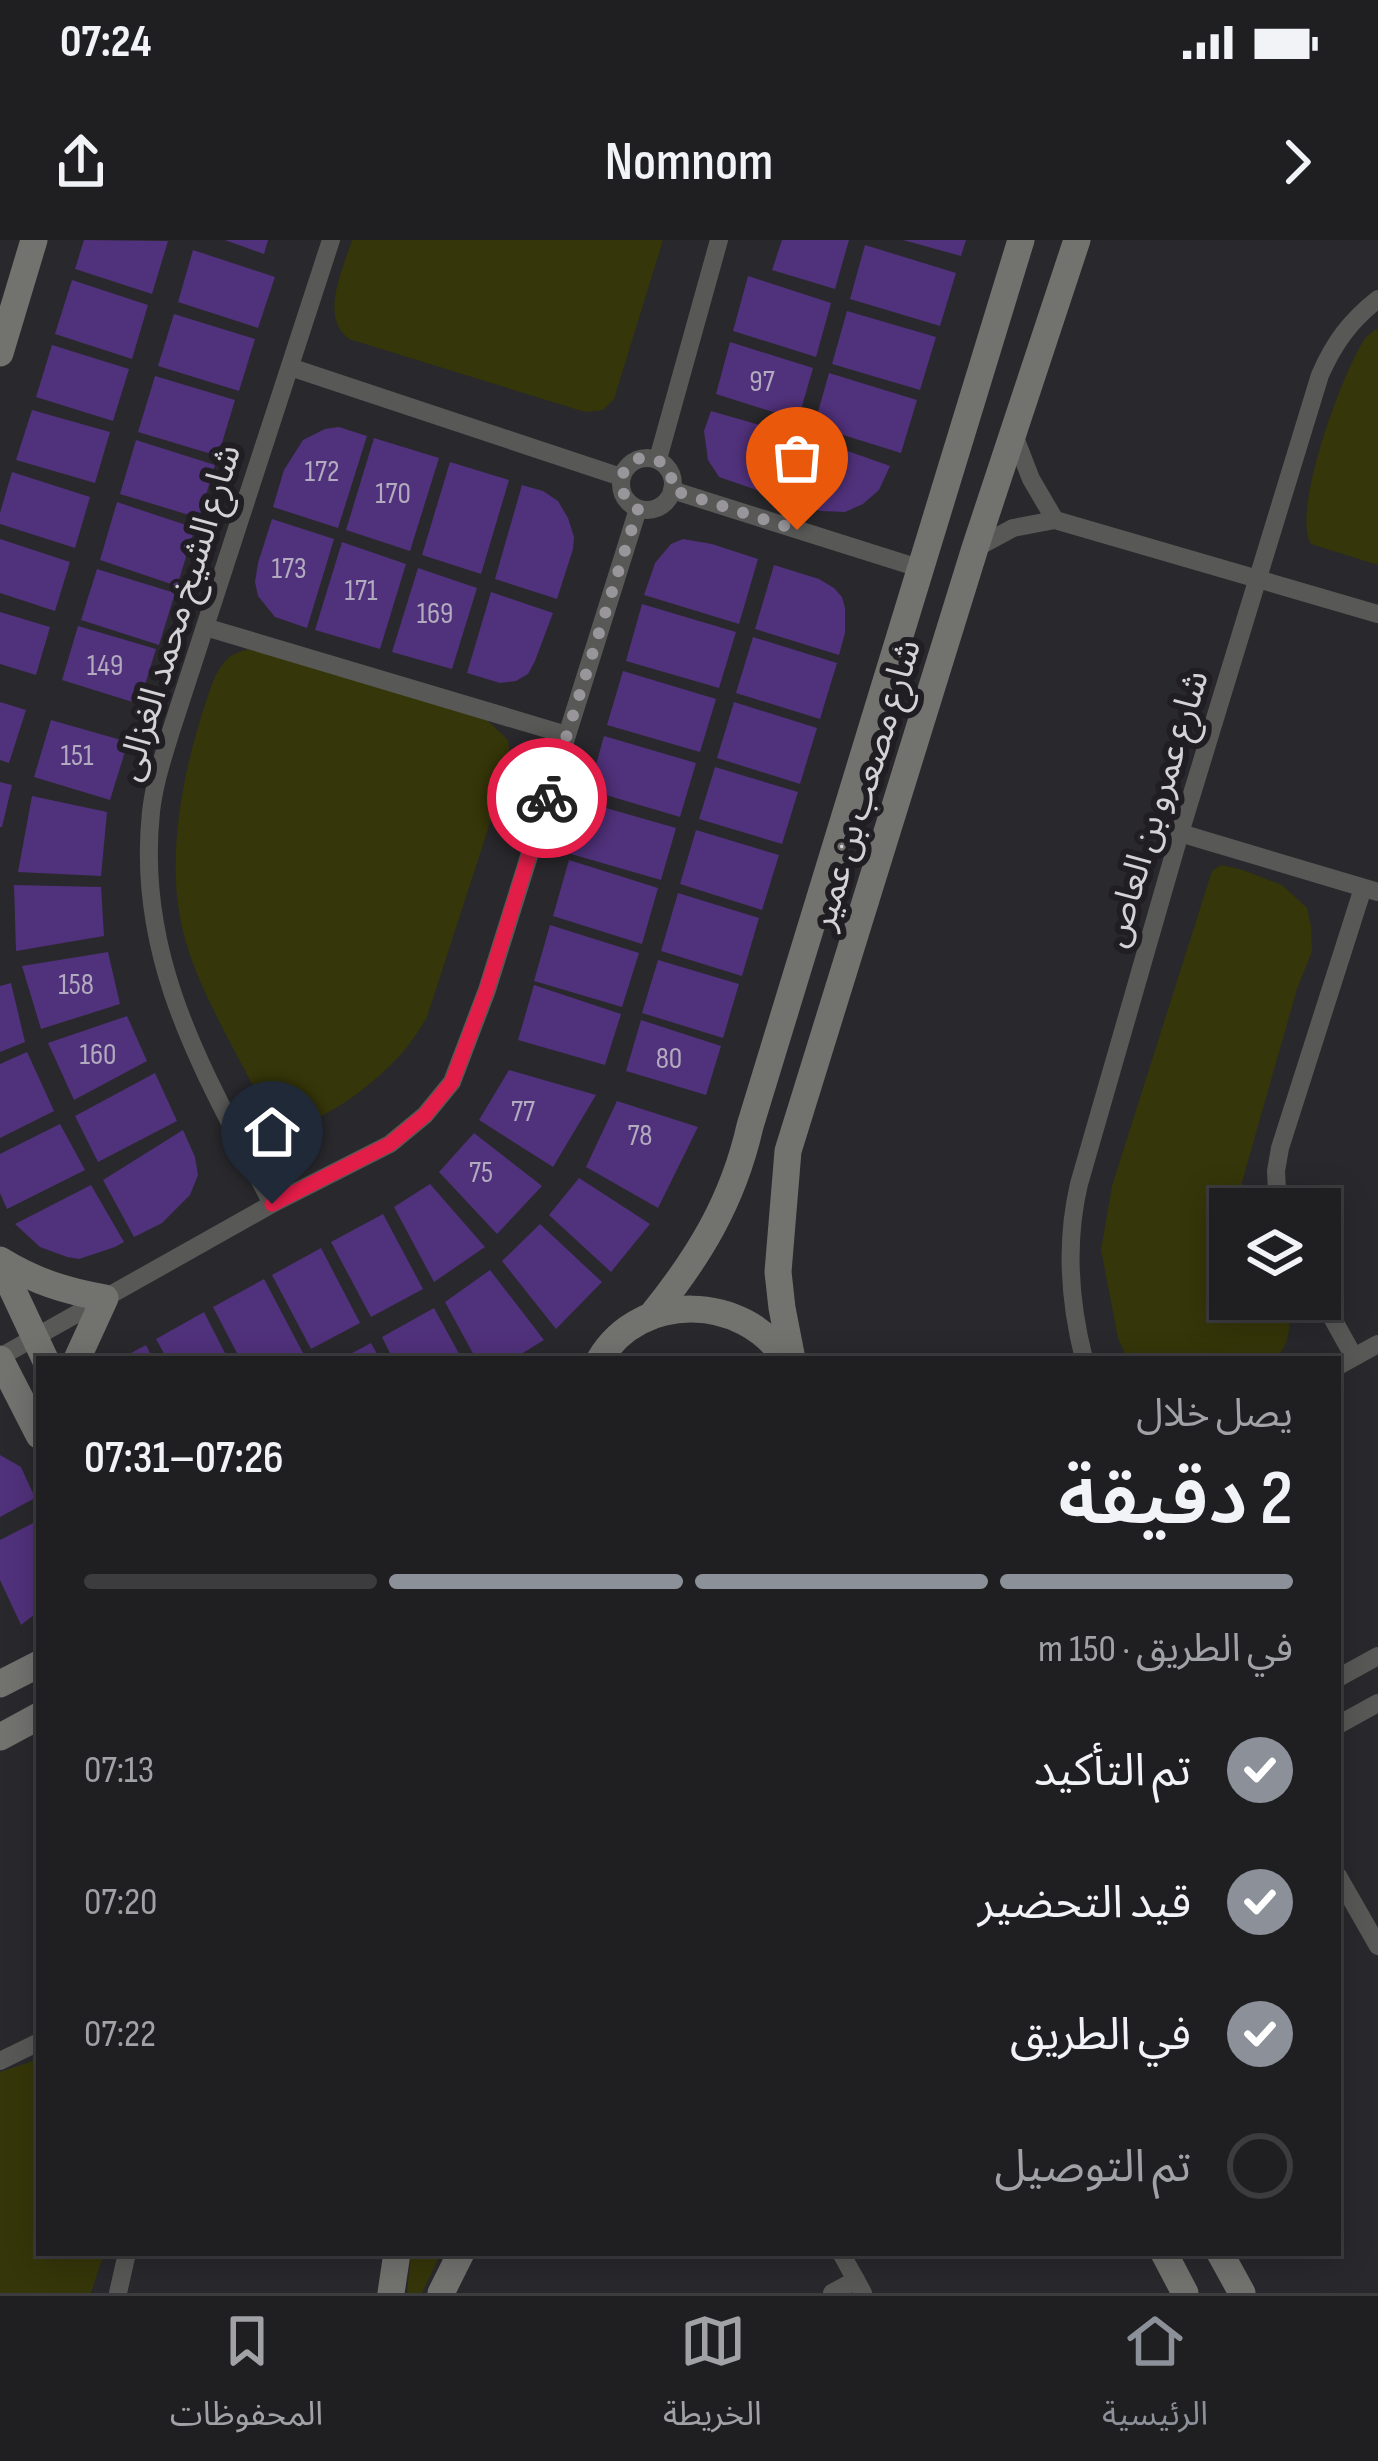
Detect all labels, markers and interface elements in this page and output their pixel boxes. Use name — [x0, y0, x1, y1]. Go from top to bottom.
text: 07:24 — [60, 15, 151, 70]
icon: share — [48, 129, 114, 195]
icon: forward — [1264, 129, 1330, 195]
text: Nomnom — [605, 130, 773, 195]
house number: 97 — [749, 364, 775, 400]
pin — [746, 407, 848, 530]
icon: bag — [764, 425, 830, 491]
street label: شارع الشيخ محمد الغزالى — [108, 440, 254, 787]
house number: 172 — [305, 454, 339, 490]
house number: 170 — [375, 476, 411, 512]
house number: 173 — [271, 551, 307, 587]
house number: 171 — [344, 573, 378, 609]
house number: 169 — [417, 596, 453, 632]
street label: شارع مصعب بن عمير — [802, 634, 934, 937]
house number: 149 — [87, 648, 123, 684]
street label: شارع عمرو بن العاص — [1094, 665, 1222, 953]
house number: 151 — [60, 738, 94, 774]
courier — [487, 738, 607, 858]
icon: bike — [514, 765, 580, 831]
house number: 158 — [58, 967, 94, 1003]
house number: 160 — [79, 1037, 117, 1073]
house number: 80 — [656, 1041, 682, 1077]
pin — [221, 1081, 323, 1204]
house number: 77 — [511, 1094, 535, 1130]
icon: home — [239, 1099, 305, 1165]
house number: 78 — [627, 1118, 653, 1154]
house number: 75 — [469, 1155, 493, 1191]
map controls — [1209, 1188, 1341, 1320]
button: layers — [1209, 1188, 1341, 1320]
text: يصل خلال — [1136, 1391, 1293, 1438]
text: 07:26–07:31 — [84, 1431, 284, 1486]
text: 2 دقيقة — [1058, 1453, 1293, 1546]
text: في الطريق · 150 m — [1038, 1626, 1293, 1673]
icon: check — [1227, 1737, 1293, 1803]
text: تم التأكيد — [1034, 1744, 1191, 1799]
text: 07:13 — [84, 1747, 154, 1794]
icon: check — [1227, 1869, 1293, 1935]
text: قيد التحضير — [978, 1876, 1191, 1931]
text: 07:20 — [84, 1879, 157, 1926]
icon: check — [1227, 2001, 1293, 2067]
text: في الطريق — [1010, 2008, 1191, 2063]
text: 07:22 — [84, 2011, 156, 2058]
text: تم التوصيل — [994, 2140, 1191, 2195]
tab: المحفوظات — [170, 2308, 323, 2449]
tab: الخريطة — [663, 2308, 762, 2449]
tab: الرئيسية — [1102, 2308, 1208, 2449]

